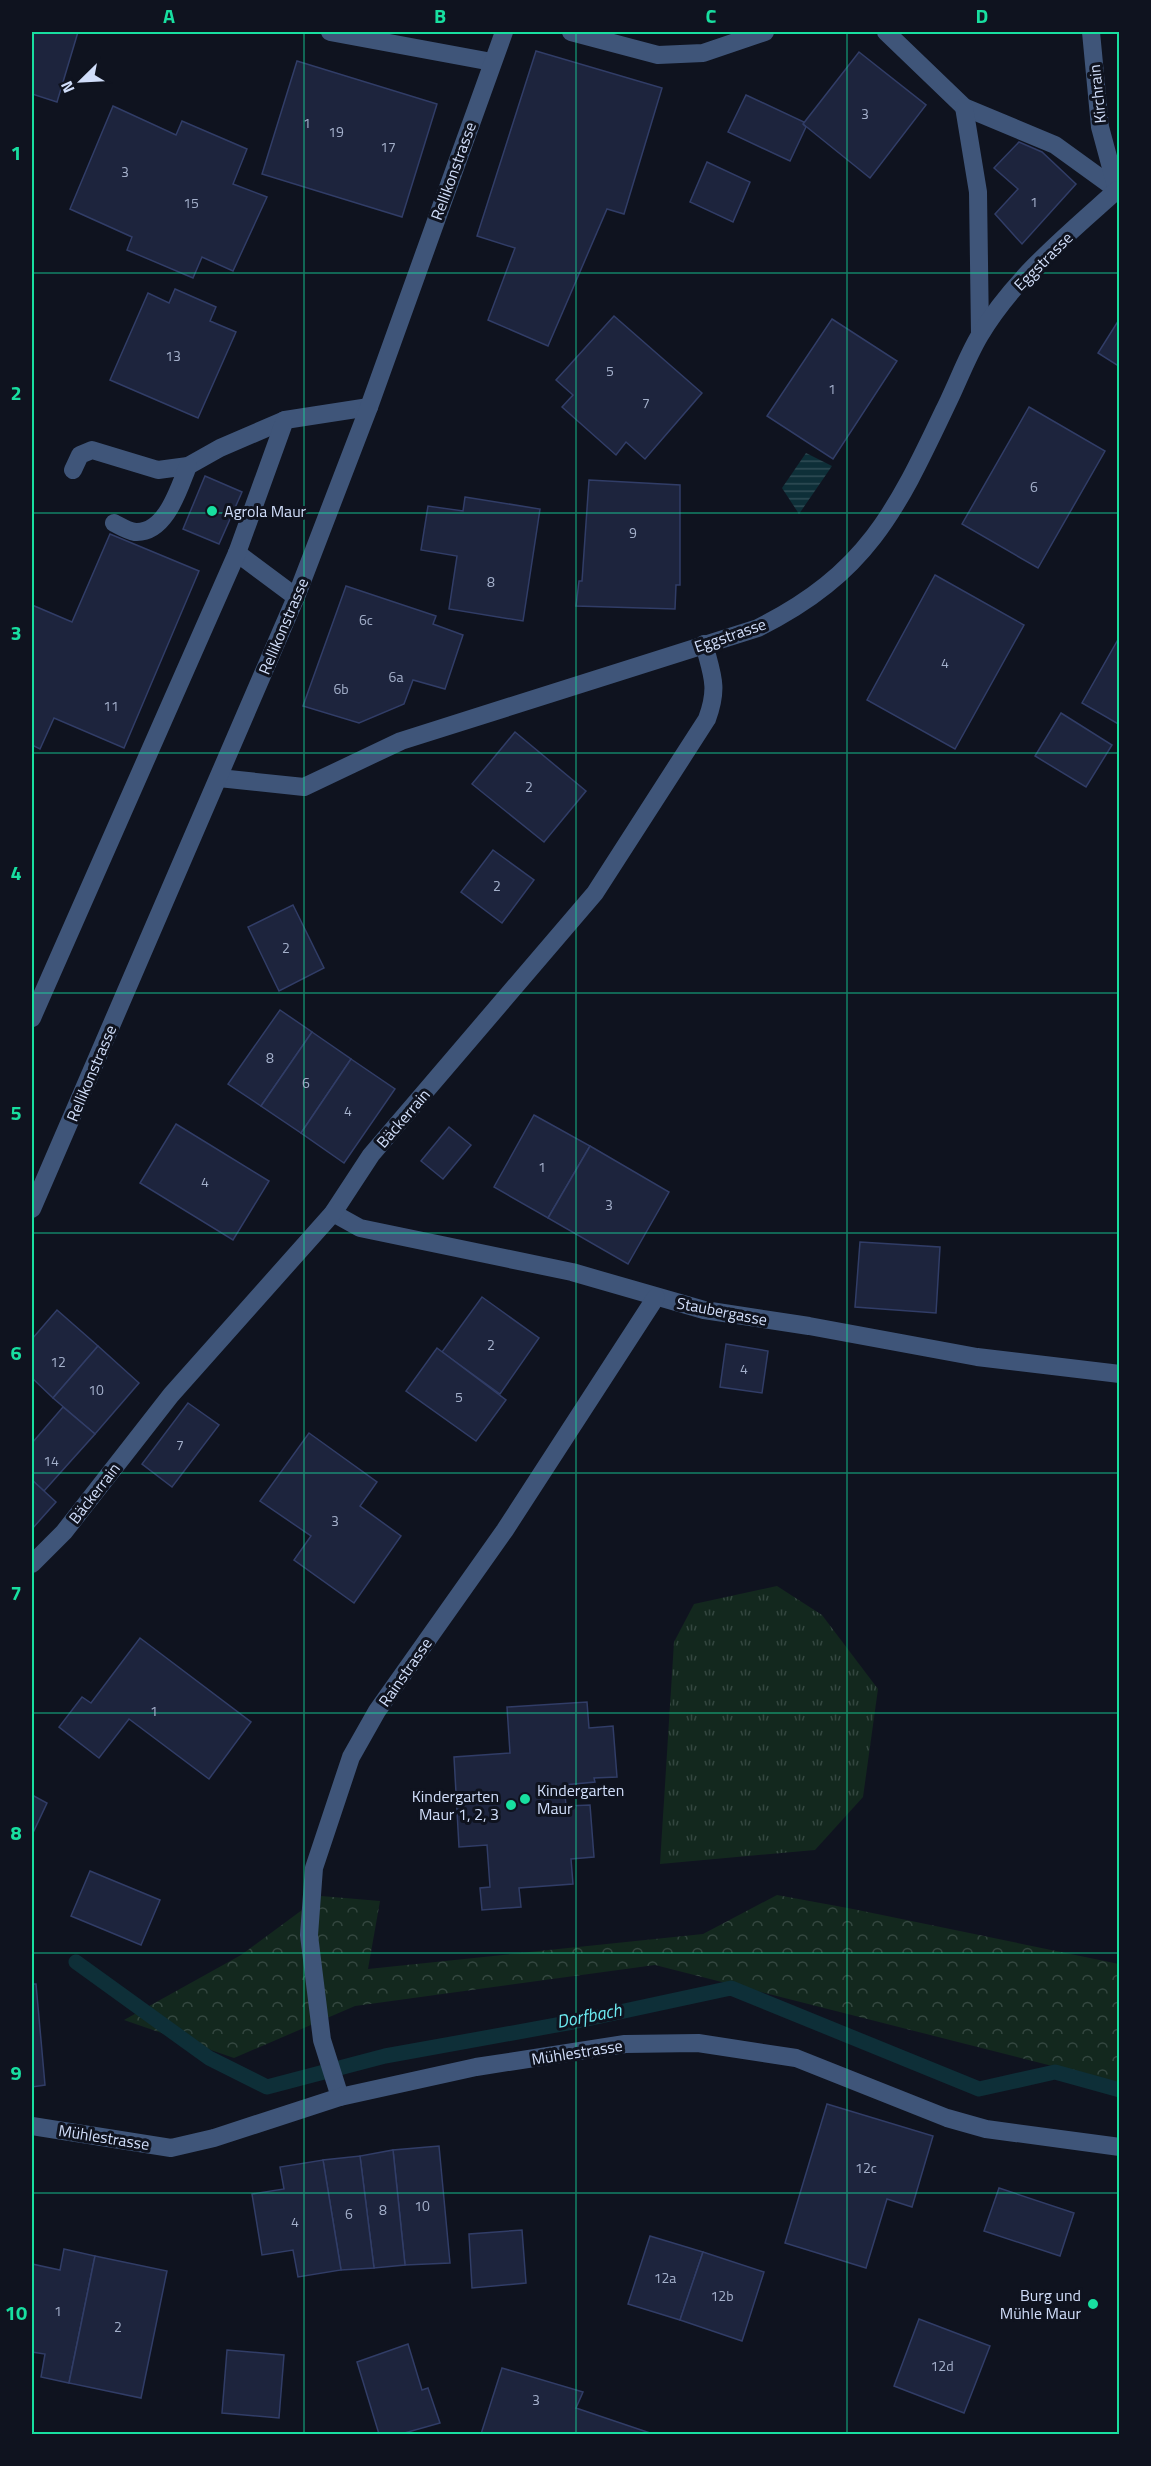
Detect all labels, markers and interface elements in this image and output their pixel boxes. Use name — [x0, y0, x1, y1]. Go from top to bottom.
text: A — [163, 0, 175, 31]
text: B — [434, 0, 446, 31]
text: C — [706, 0, 717, 31]
text: D — [976, 0, 988, 31]
north arrow — [51, 51, 111, 111]
street label: Kirchrain — [1082, 63, 1112, 125]
text: N — [54, 77, 81, 97]
house number: 3 — [861, 103, 869, 124]
house number: 1 — [303, 112, 311, 133]
street label: Rellikonstrasse — [424, 119, 482, 223]
house number: 19 — [328, 121, 344, 142]
house number: 17 — [380, 136, 396, 157]
text: 1 — [10, 137, 22, 168]
house number: 3 — [121, 161, 129, 182]
house number: 1 — [1030, 191, 1038, 212]
house number: 15 — [183, 192, 199, 213]
street label: Eggstrasse — [1008, 226, 1078, 296]
house number: 13 — [165, 345, 181, 366]
house number: 5 — [606, 360, 614, 381]
text: 2 — [10, 377, 22, 408]
house number: 1 — [828, 378, 836, 399]
house number: 7 — [642, 392, 650, 413]
house number: 6 — [1030, 476, 1038, 497]
place label: Agrola Maur — [224, 499, 307, 523]
marker: Agrola Maur — [205, 504, 219, 518]
house number: 9 — [629, 522, 637, 543]
house number: 8 — [487, 571, 495, 592]
street label: Rellikonstrasse — [252, 574, 314, 678]
house number: 6c — [359, 609, 373, 630]
street label: Eggstrasse — [691, 612, 769, 658]
text: 3 — [10, 617, 22, 648]
house number: 4 — [941, 652, 949, 673]
house number: 6a — [389, 666, 403, 687]
house number: 6b — [333, 678, 349, 699]
house number: 11 — [103, 695, 119, 716]
house number: 2 — [525, 776, 533, 797]
text: 4 — [10, 857, 22, 888]
house number: 2 — [493, 875, 501, 896]
house number: 2 — [282, 937, 290, 958]
street label: Rellikonstrasse — [60, 1021, 122, 1125]
house number: 8 — [266, 1047, 274, 1068]
house number: 6 — [302, 1072, 310, 1093]
street label: Bäckerrain — [370, 1083, 436, 1153]
text: 5 — [10, 1097, 22, 1128]
house number: 4 — [344, 1100, 352, 1121]
house number: 1 — [538, 1156, 546, 1177]
house number: 4 — [201, 1171, 209, 1192]
house number: 3 — [605, 1194, 613, 1215]
street label: Staubergasse — [675, 1290, 769, 1332]
house number: 2 — [487, 1334, 495, 1355]
text: 6 — [10, 1337, 22, 1368]
house number: 12 — [50, 1351, 66, 1372]
house number: 4 — [740, 1358, 748, 1379]
house number: 10 — [88, 1379, 104, 1400]
house number: 5 — [455, 1386, 463, 1407]
house number: 7 — [176, 1434, 184, 1455]
house number: 14 — [43, 1450, 59, 1471]
street label: Bäckerrain — [63, 1457, 125, 1529]
house number: 3 — [331, 1510, 339, 1531]
text: 7 — [10, 1577, 22, 1608]
street label: Rainstrasse — [372, 1633, 438, 1711]
house number: 1 — [150, 1700, 158, 1721]
place label: Kindergarten Maur — [537, 1778, 624, 1820]
place label: Kindergarten Maur 1, 2, 3 — [412, 1784, 499, 1826]
marker: Kindergarten Maur — [518, 1792, 532, 1806]
marker: Kindergarten Maur 1, 2, 3 — [504, 1798, 518, 1812]
text: 8 — [10, 1817, 22, 1848]
water label: Dorfbach — [554, 1996, 625, 2035]
street label: Mühlestrasse — [530, 2033, 624, 2071]
text: 9 — [10, 2057, 22, 2088]
street label: Mühlestrasse — [57, 2118, 151, 2156]
house number: 12c — [855, 2157, 877, 2178]
house number: 10 — [414, 2195, 430, 2216]
house number: 8 — [379, 2199, 387, 2220]
house number: 6 — [345, 2203, 353, 2224]
house number: 4 — [291, 2211, 299, 2232]
house number: 12a — [654, 2267, 676, 2288]
place label: Burg und Mühle Maur — [1000, 2283, 1081, 2325]
house number: 12b — [710, 2285, 734, 2306]
text: 10 — [5, 2297, 27, 2328]
marker: Burg und Mühle Maur — [1086, 2297, 1100, 2311]
house number: 1 — [54, 2300, 62, 2321]
house number: 2 — [114, 2316, 122, 2337]
house number: 12d — [930, 2355, 954, 2376]
house number: 3 — [532, 2389, 540, 2410]

